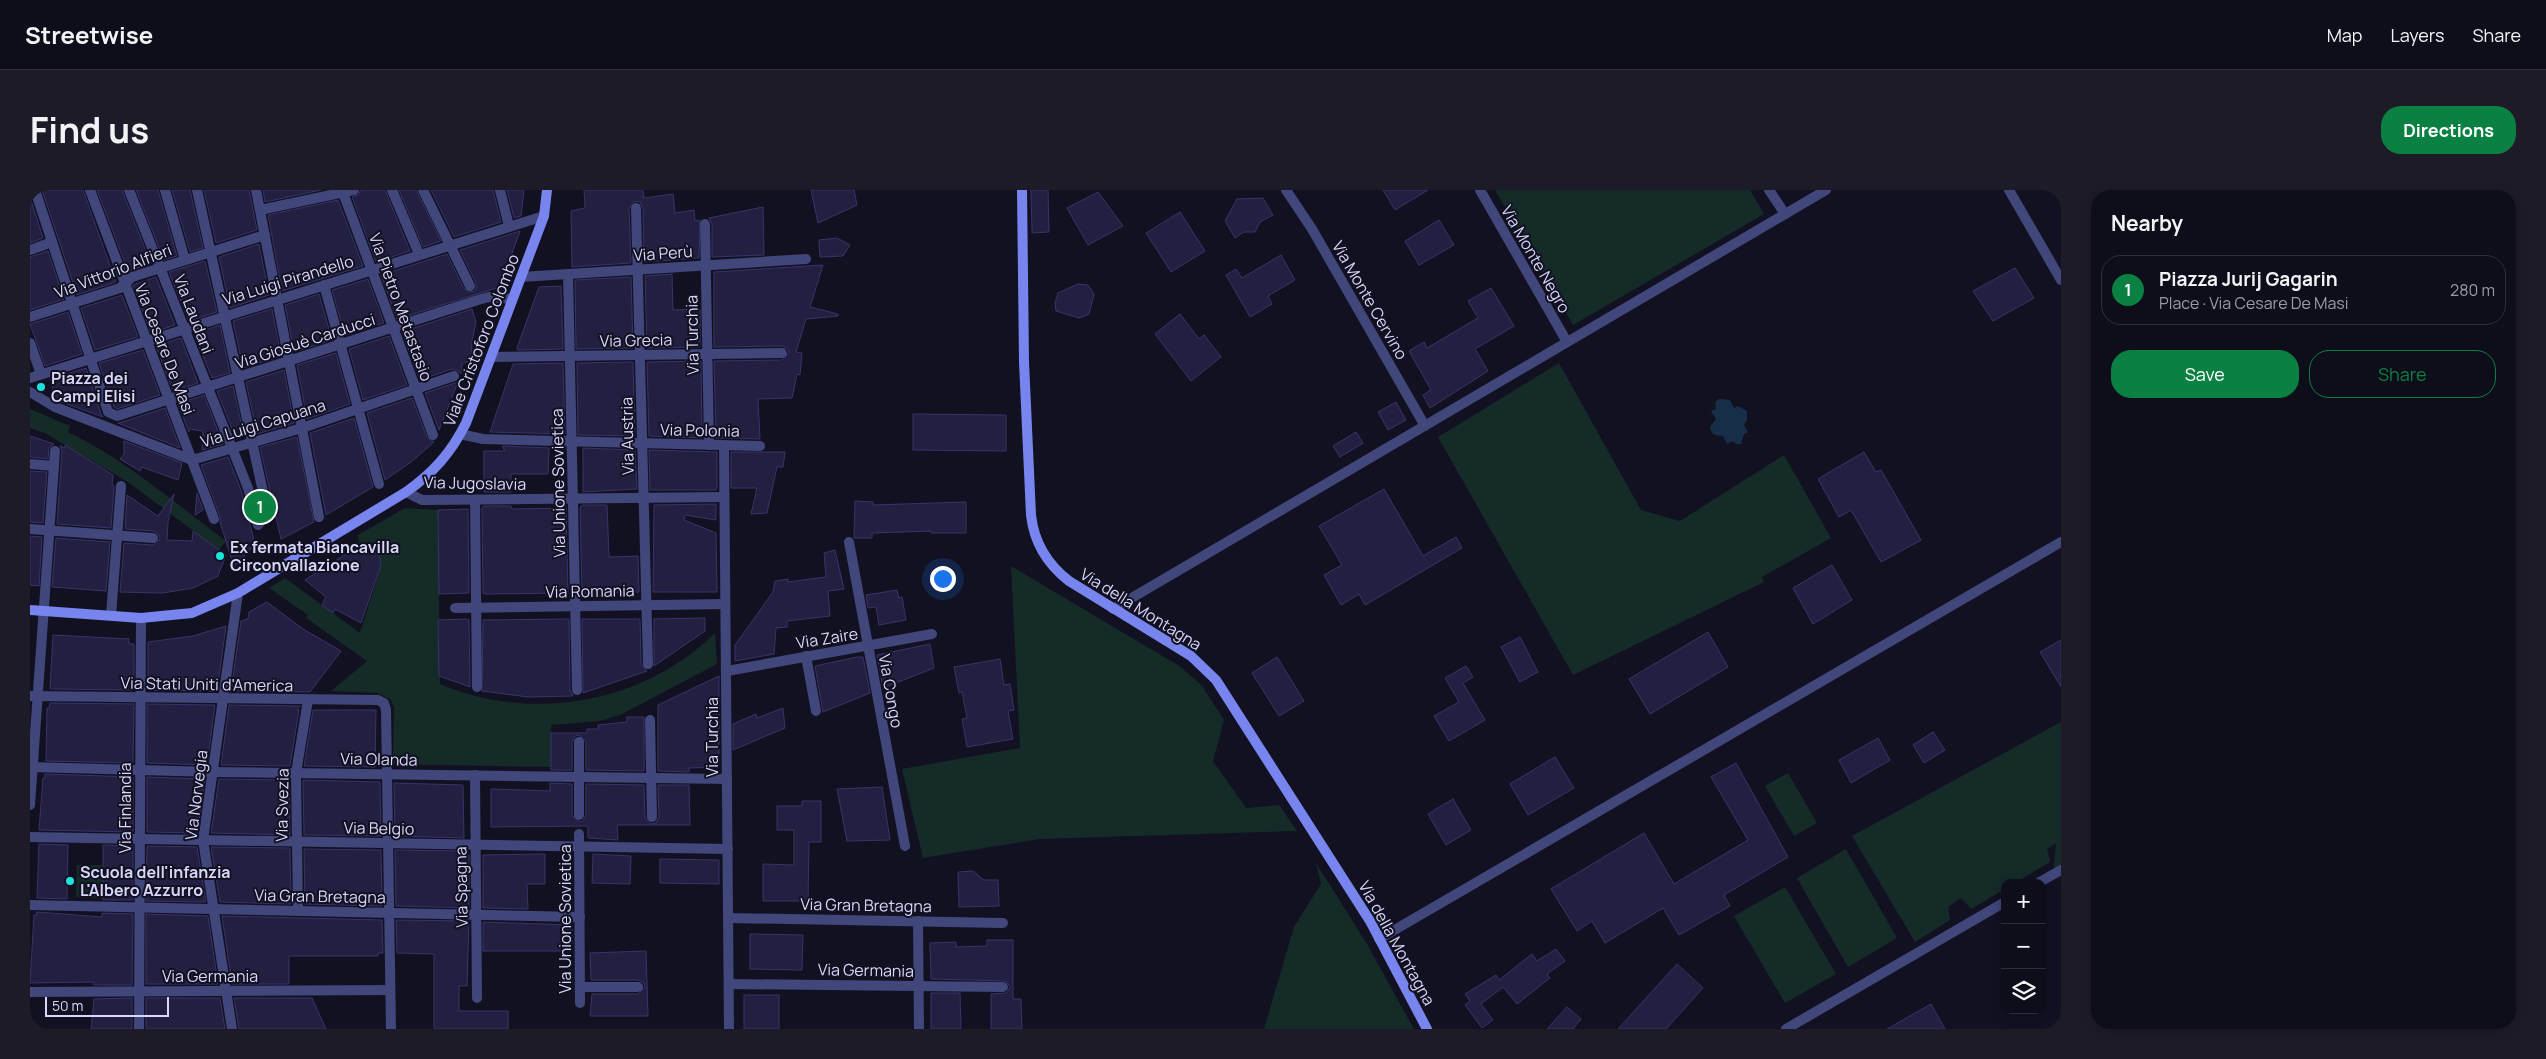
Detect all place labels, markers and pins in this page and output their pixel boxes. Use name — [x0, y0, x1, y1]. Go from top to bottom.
place label: Piazza dei Campi Elisi — [51, 367, 135, 407]
marker: Piazza dei Campi Elisi — [35, 381, 47, 393]
pin: 1 — [244, 488, 276, 526]
place label: Ex fermata Biancavilla Circonvallazione — [230, 536, 399, 576]
marker: Ex fermata Biancavilla Circonvallazione — [214, 550, 226, 562]
place label: Scuola dell'infanzia L'Albero Azzurro — [80, 861, 231, 901]
marker: Scuola dell'infanzia L'Albero Azzurro — [64, 875, 76, 887]

